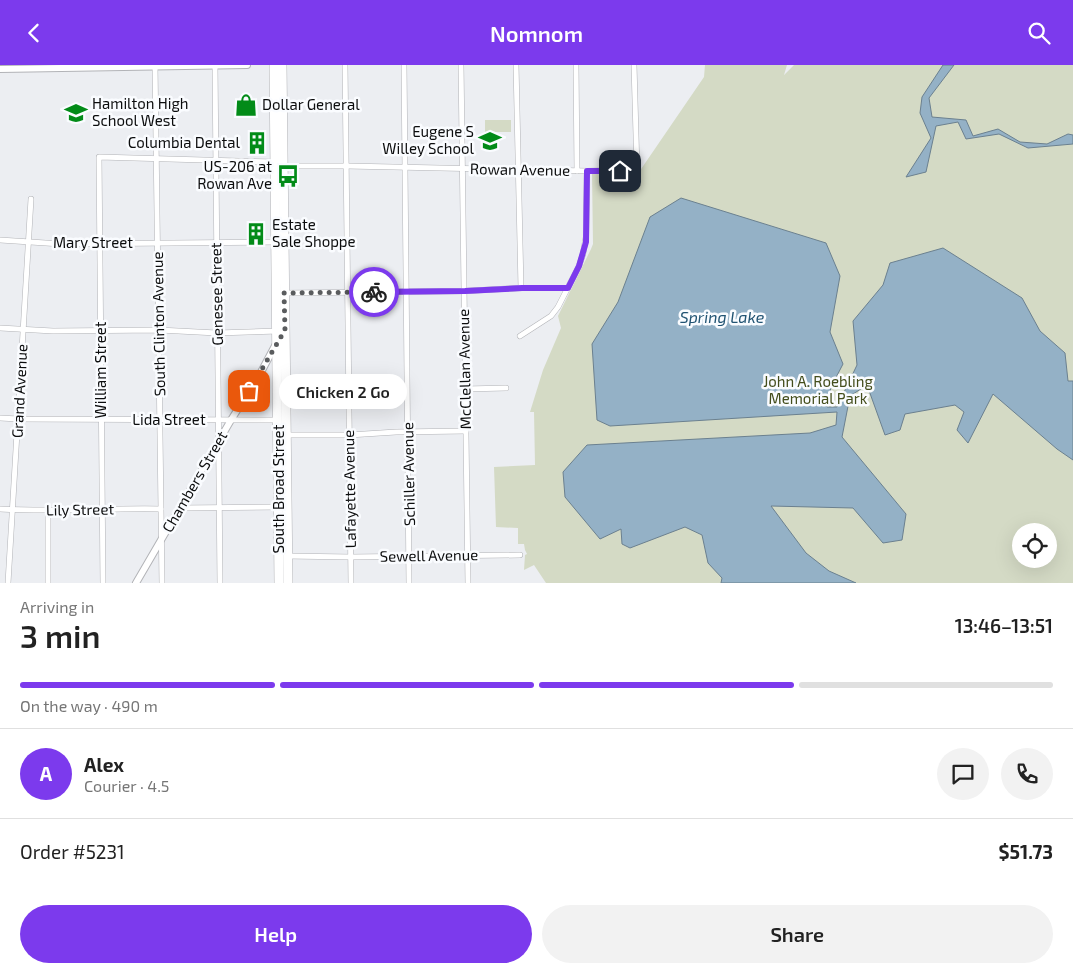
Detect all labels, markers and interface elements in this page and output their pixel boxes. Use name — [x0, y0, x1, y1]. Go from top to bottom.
icon: back — [20, 19, 48, 47]
icon: search — [1025, 19, 1053, 47]
text: Nomnom — [490, 20, 583, 46]
shop icon: Dollar General — [233, 92, 259, 118]
place label: Hamilton High School West — [92, 94, 189, 129]
place label: Dollar General — [262, 95, 360, 113]
school or university icon: Hamilton High School West — [63, 100, 89, 126]
place label: Eugene S Willey School — [382, 122, 475, 157]
school or university icon: Eugene S Willey School — [477, 128, 503, 154]
building icon: Columbia Dental — [244, 130, 270, 156]
place label: Columbia Dental — [128, 133, 241, 151]
pin — [599, 150, 641, 192]
place label: US-206 at Rowan Ave — [197, 157, 272, 192]
icon: home — [606, 157, 634, 185]
street label: Rowan Avenue — [470, 159, 570, 179]
bus stop icon: US-206 at Rowan Ave — [275, 163, 301, 189]
place label: Estate Sale Shoppe — [272, 215, 356, 250]
building icon: Estate Sale Shoppe — [243, 221, 269, 247]
street label: Mary Street — [53, 233, 133, 251]
street label: Genesee Street — [206, 242, 226, 346]
street label: South Clinton Avenue — [148, 251, 168, 397]
courier — [349, 267, 399, 317]
icon: bike — [360, 278, 388, 306]
water label: Spring Lake — [680, 307, 765, 326]
street label: McClellan Avenue — [454, 309, 474, 430]
street label: William Street — [91, 321, 109, 418]
street label: Grand Avenue — [8, 343, 30, 438]
pin — [228, 370, 270, 412]
park label: John A. Roebling Memorial Park — [763, 372, 873, 407]
callout: Chicken 2 Go — [279, 373, 406, 409]
icon: bag — [235, 377, 263, 405]
text: Chicken 2 Go — [296, 382, 390, 401]
street label: Lida Street — [132, 410, 206, 428]
street label: Schiller Avenue — [398, 422, 418, 526]
street label: South Broad Street — [269, 424, 287, 553]
street label: Chambers Street — [158, 427, 231, 535]
street label: Lafayette Avenue — [339, 430, 359, 548]
street label: Lily Street — [46, 499, 115, 519]
map controls — [1012, 523, 1057, 568]
button: locate — [1012, 523, 1057, 568]
street label: Sewell Avenue — [380, 545, 478, 565]
text: Arriving in — [20, 597, 94, 616]
text: 13:46–13:51 — [955, 614, 1053, 637]
text: 3 min — [20, 616, 101, 654]
text: On the way · 490 m — [20, 696, 158, 715]
button: chat — [937, 748, 989, 800]
button: phone — [1001, 748, 1053, 800]
text: Alex — [84, 753, 124, 776]
text: A — [40, 762, 52, 785]
text: Courier · 4.5 — [84, 776, 169, 795]
text: Order #5231 — [20, 840, 125, 863]
text: $51.73 — [998, 840, 1053, 863]
button: Help — [20, 905, 532, 963]
button: Share — [542, 905, 1053, 963]

